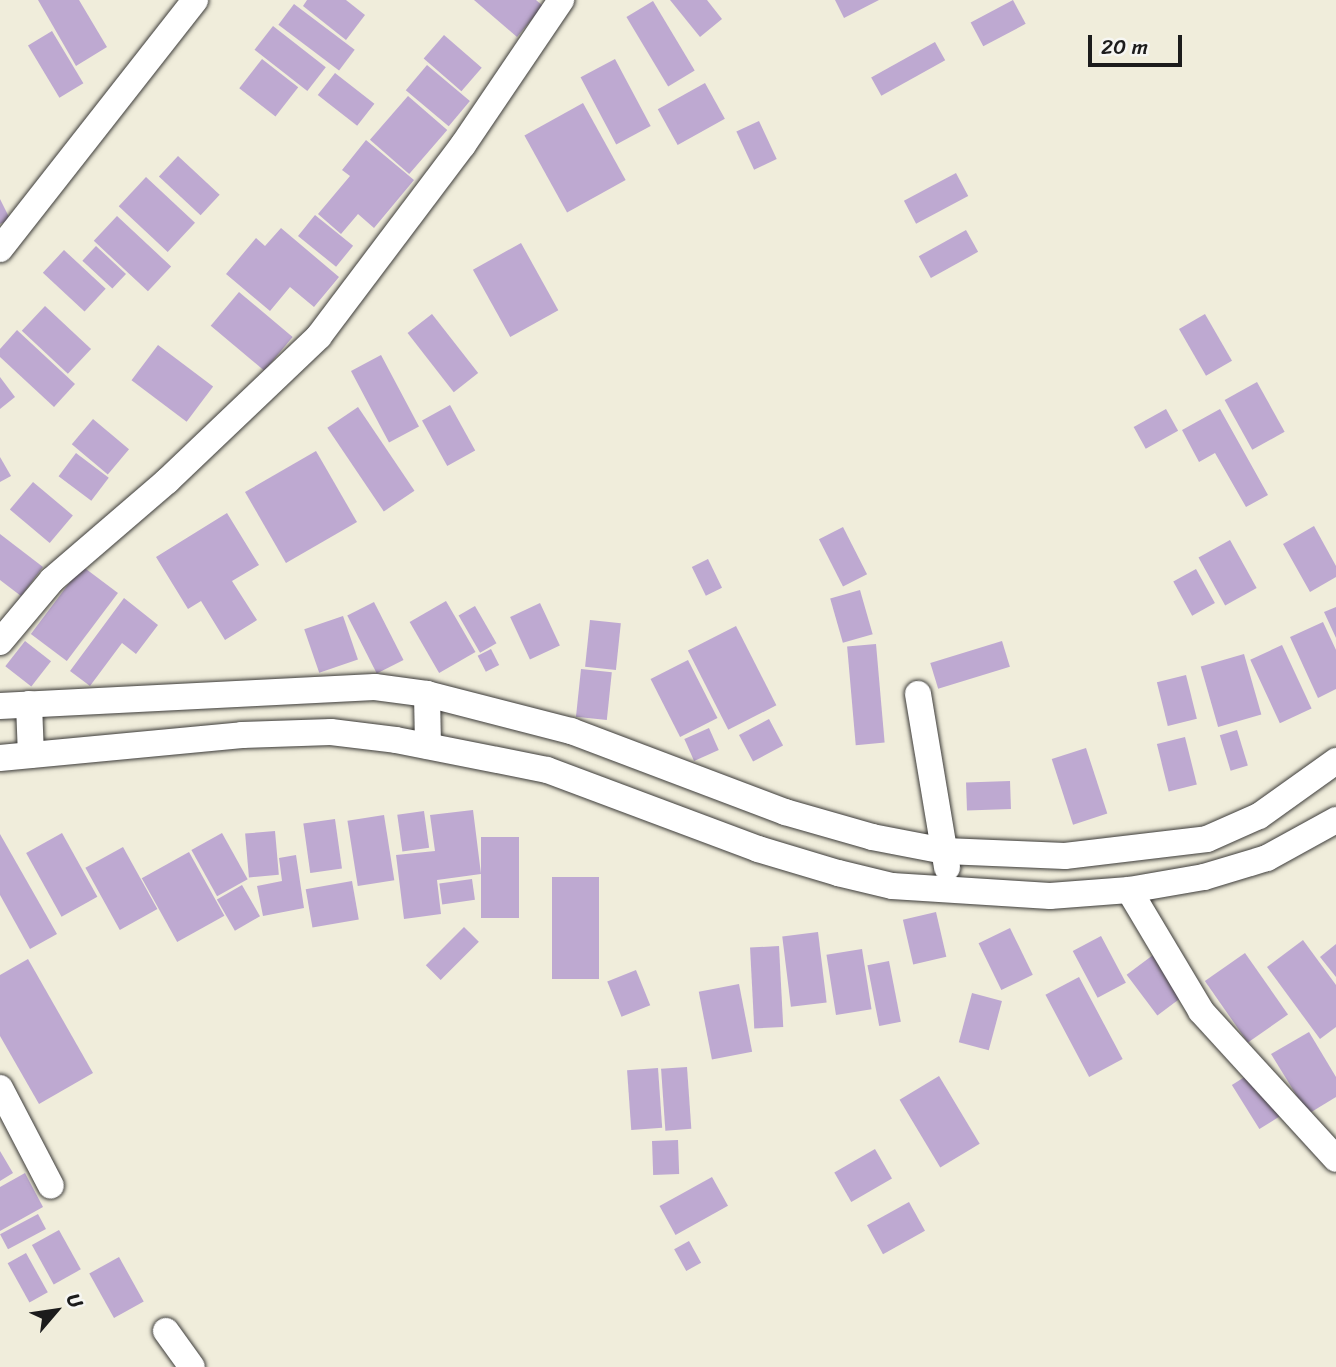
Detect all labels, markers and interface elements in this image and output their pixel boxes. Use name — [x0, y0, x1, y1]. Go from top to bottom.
scale bar — [1091, 21, 1186, 65]
text: 20 m — [1101, 28, 1148, 66]
north arrow — [21, 1276, 91, 1346]
text: U — [57, 1287, 92, 1314]

